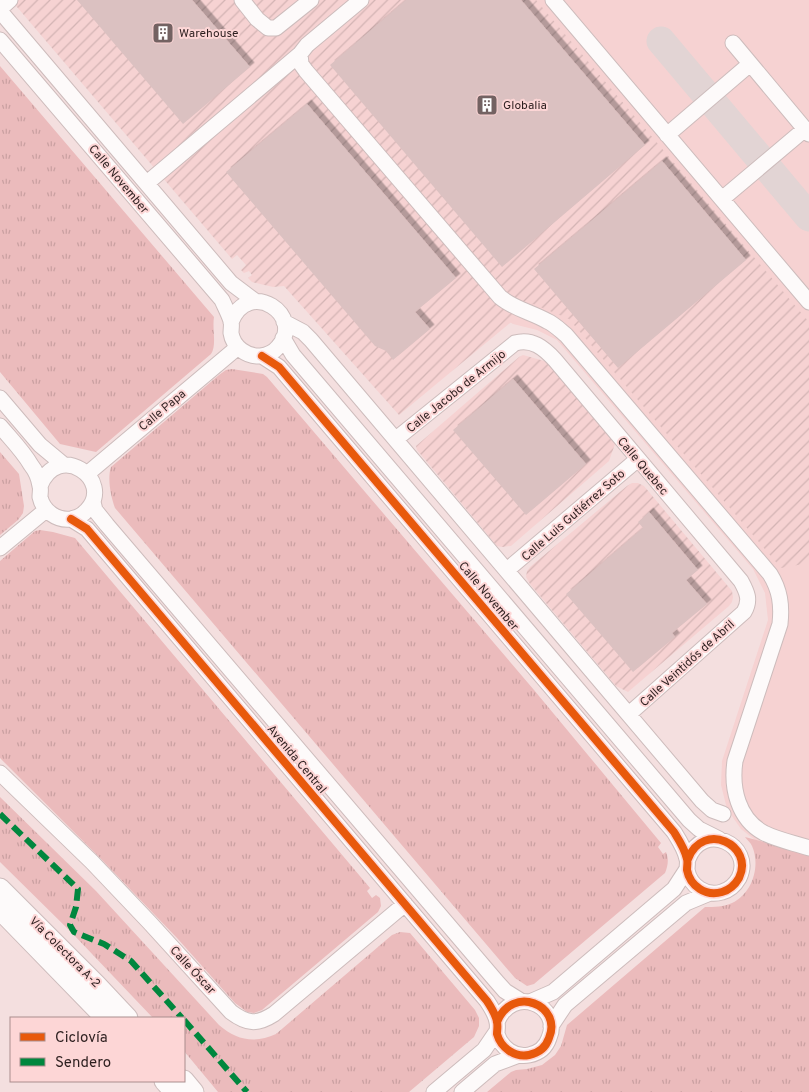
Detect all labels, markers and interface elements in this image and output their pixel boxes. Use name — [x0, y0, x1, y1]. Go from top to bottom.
building icon: Warehouse — [151, 21, 175, 45]
place label: Warehouse — [179, 26, 238, 42]
building icon: Globalia — [475, 93, 499, 117]
place label: Globalia — [503, 98, 547, 114]
street label: Calle November — [85, 142, 152, 218]
street label: Calle Jacobo de Armijo — [404, 346, 510, 437]
street label: Calle Papa — [136, 386, 190, 435]
street label: Calle Quebec — [613, 434, 671, 499]
street label: Calle Luis Gutiérrez Soto — [518, 466, 629, 565]
street label: Calle November — [455, 559, 522, 635]
street label: Calle Veintidós de Abril — [637, 617, 738, 711]
street label: Avenida Central — [263, 722, 330, 797]
street label: Vía Colectora A-2 — [25, 914, 103, 992]
street label: Calle Óscar — [166, 943, 219, 999]
legend — [10, 1017, 185, 1082]
text: Ciclovía — [55, 1029, 108, 1048]
text: Sendero — [55, 1054, 111, 1073]

